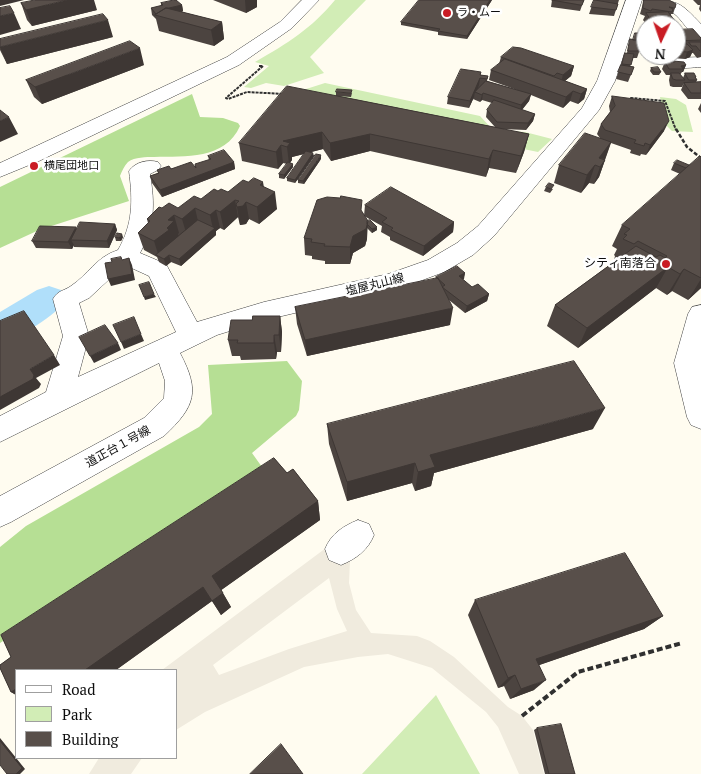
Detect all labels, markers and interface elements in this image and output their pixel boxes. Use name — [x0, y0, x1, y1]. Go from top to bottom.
place label: ラ・ムー — [457, 6, 501, 20]
marker: ラ・ムー — [441, 7, 453, 19]
north arrow — [636, 15, 686, 65]
text: N — [654, 45, 666, 64]
place label: 横尾団地口 — [44, 159, 99, 173]
marker: 横尾団地口 — [28, 160, 40, 172]
place label: シティ南落合 — [584, 257, 656, 271]
marker: シティ南落合 — [660, 258, 672, 270]
street label: 塩屋丸山線 — [344, 271, 406, 299]
street label: 道正台１号線 — [83, 423, 153, 471]
legend — [15, 669, 178, 759]
text: Road — [62, 679, 95, 699]
text: Park — [62, 704, 92, 724]
text: Building — [62, 729, 119, 749]

